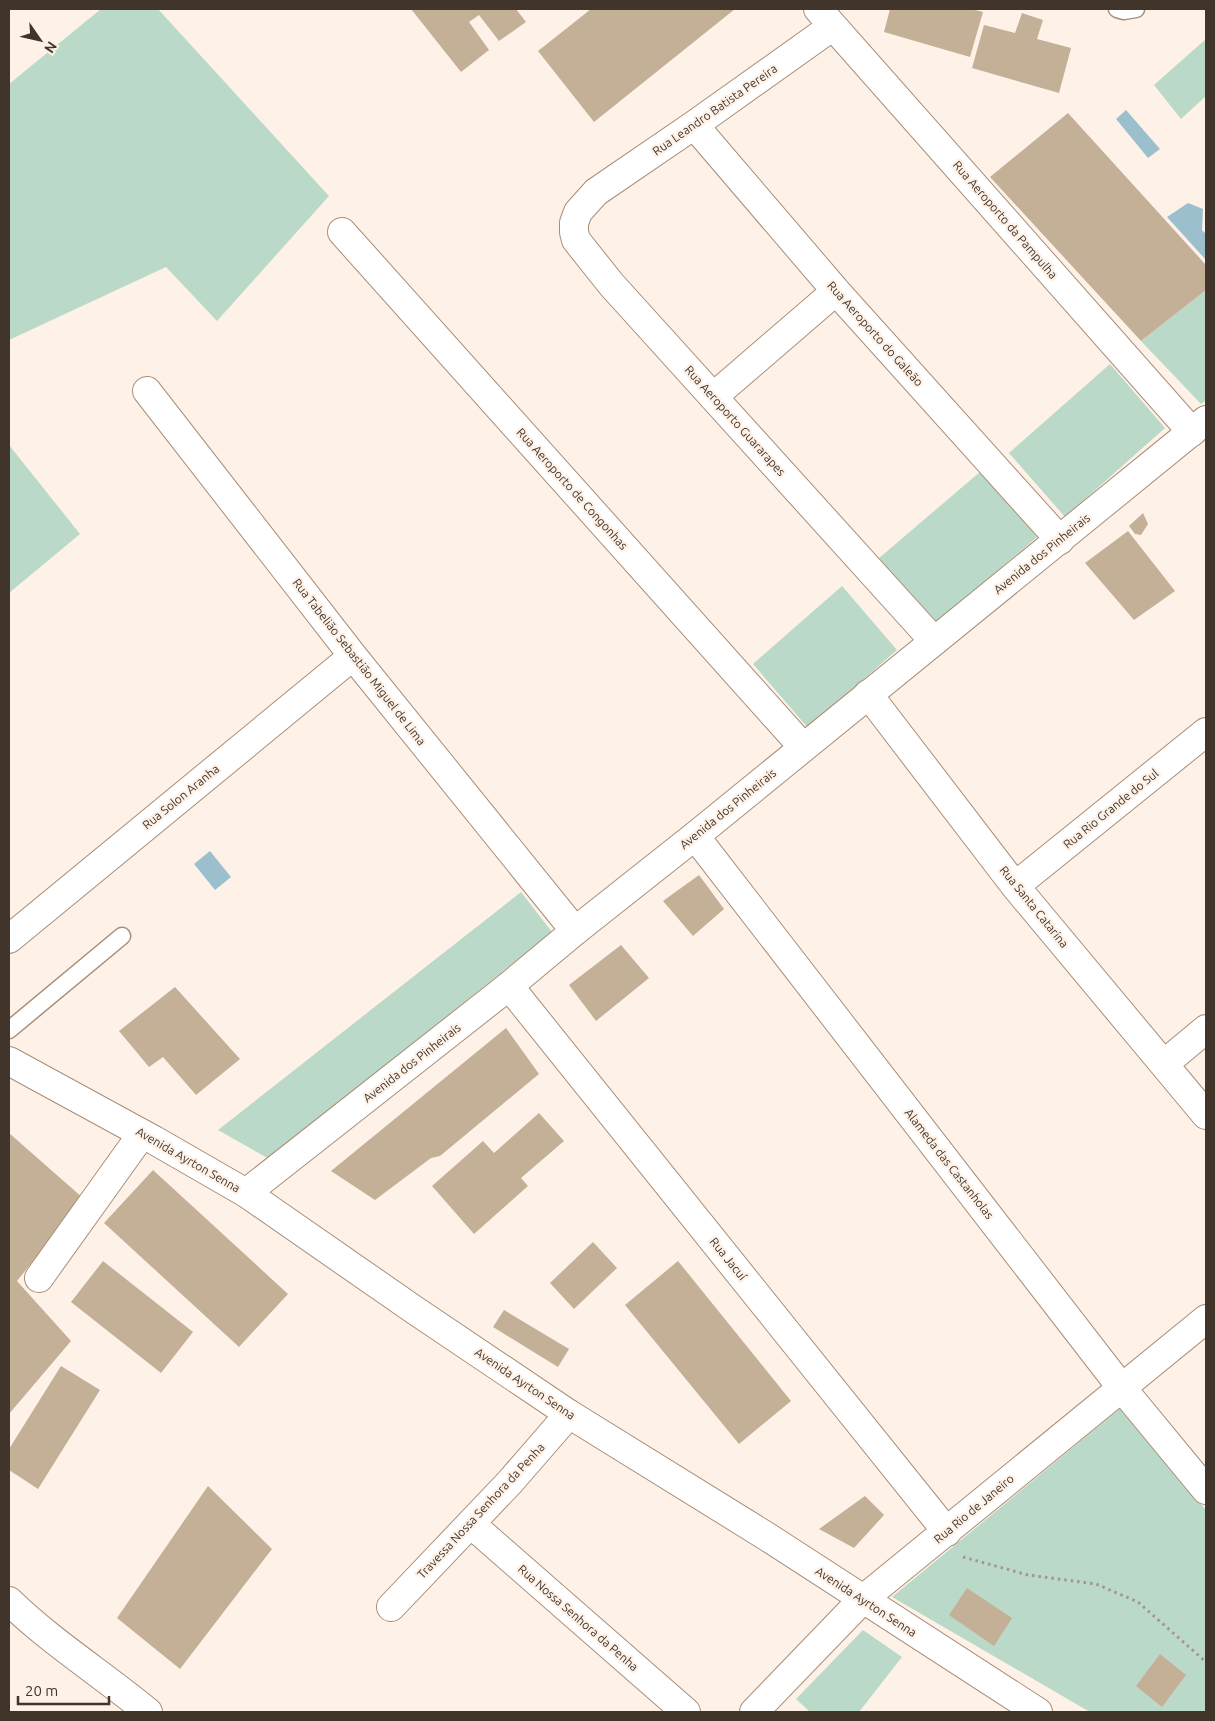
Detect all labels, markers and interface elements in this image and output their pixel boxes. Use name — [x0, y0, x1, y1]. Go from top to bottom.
north arrow — [15, 15, 65, 65]
text: N — [41, 38, 60, 56]
street label: Rua Leandro Batista Pereira — [650, 62, 779, 158]
street label: Rua Aeroporto da Pampulha — [951, 158, 1060, 281]
street label: Rua Aeroporto do Galeão — [825, 279, 926, 389]
street label: Rua Aeroporto Guararapes — [683, 363, 788, 478]
street label: Rua Aeroporto de Congonhas — [514, 425, 630, 552]
street label: Avenida dos Pinheirais — [991, 511, 1092, 596]
street label: Rua Tabelião Sebastião Miguel de Lima — [290, 576, 428, 748]
street label: Rua Solon Aranha — [140, 762, 222, 831]
street label: Avenida dos Pinheirais — [677, 766, 778, 851]
street label: Rua Rio Grande do Sul — [1061, 766, 1161, 851]
street label: Rua Santa Catarina — [998, 863, 1071, 950]
street label: Avenida dos Pinheirais — [360, 1021, 463, 1105]
street label: Alameda das Castanholas — [902, 1106, 996, 1221]
street label: Avenida Ayrton Senna — [134, 1124, 243, 1195]
street label: Rua Jacuí — [707, 1235, 750, 1283]
street label: Avenida Ayrton Senna — [473, 1345, 578, 1422]
street label: Travessa Nossa Senhora da Penha — [414, 1440, 547, 1581]
street label: Rua Rio de Janeiro — [931, 1472, 1016, 1546]
street label: Rua Nossa Senhora da Penha — [516, 1562, 641, 1673]
street label: Avenida Ayrton Senna — [813, 1564, 919, 1639]
scale bar — [18, 1674, 109, 1706]
text: 20 m — [25, 1682, 58, 1699]

